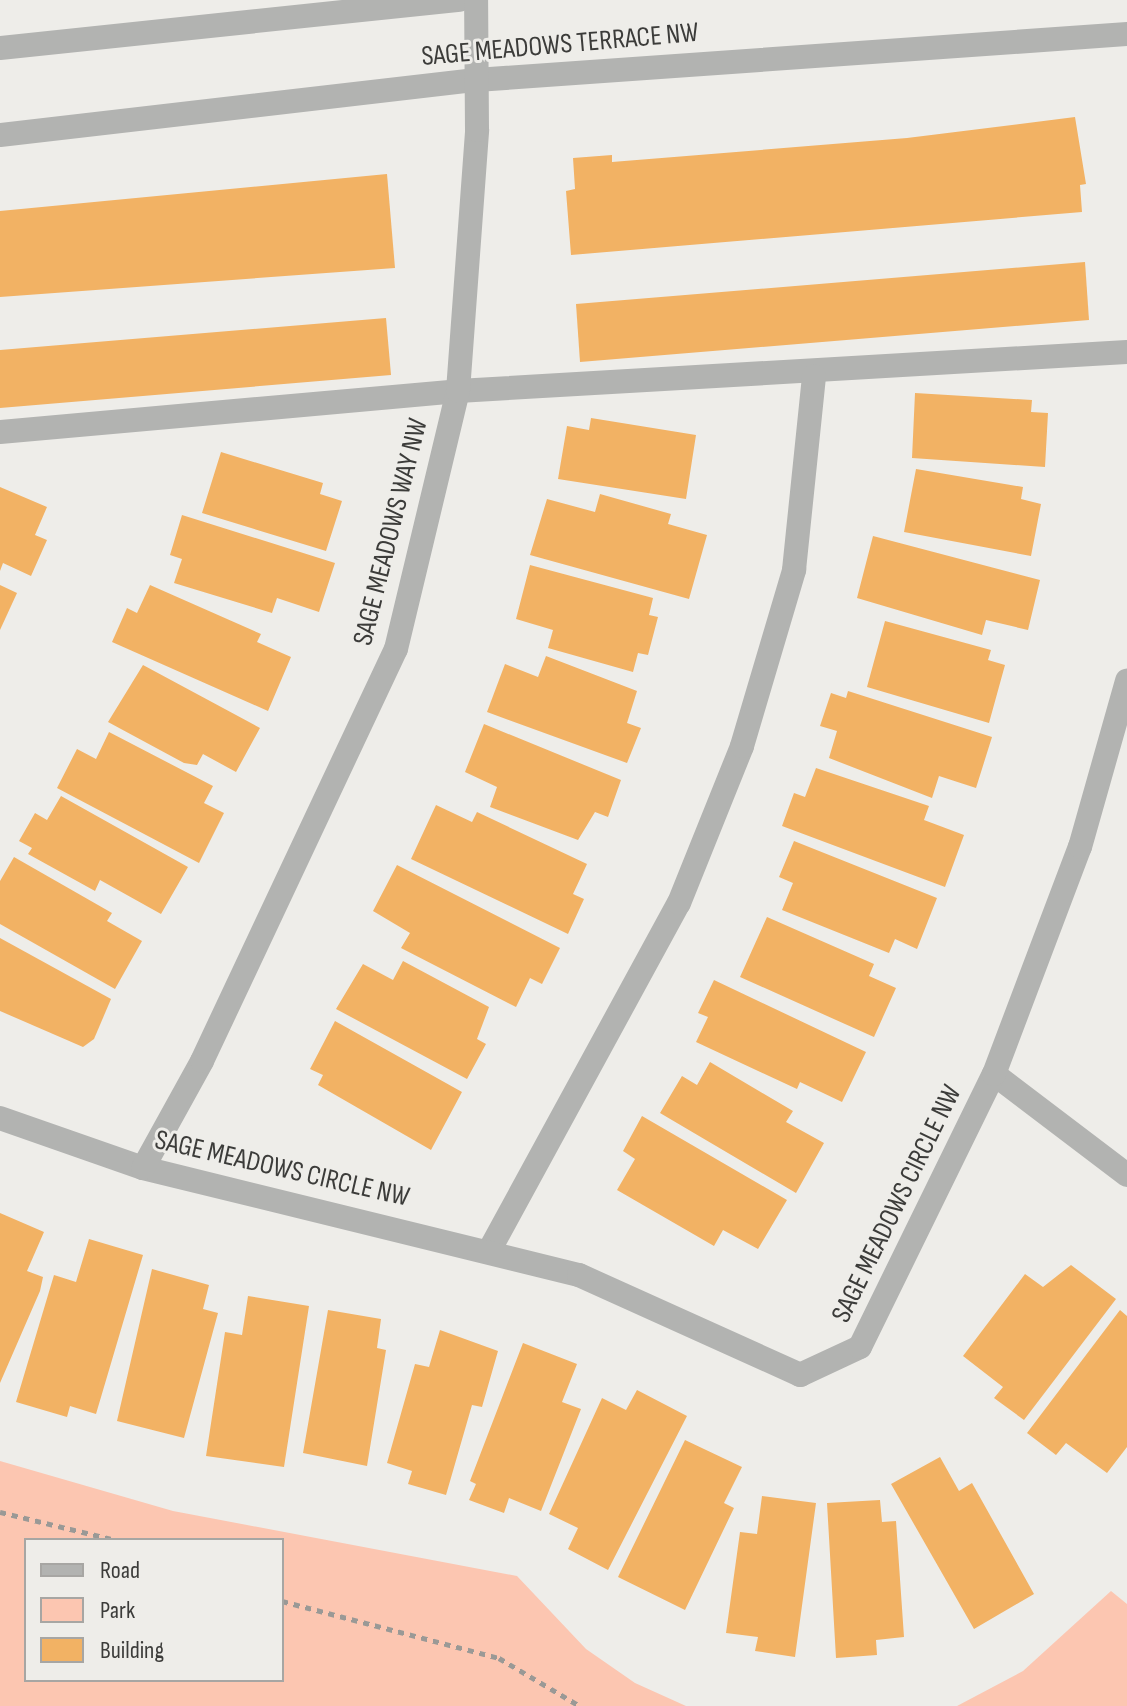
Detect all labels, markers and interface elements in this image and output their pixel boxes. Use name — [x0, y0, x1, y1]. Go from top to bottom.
street label: SAGE MEADOWS TERRACE NW — [420, 16, 700, 74]
street label: SAGE MEADOWS WAY NW — [347, 415, 435, 649]
street label: SAGE MEADOWS CIRCLE NW — [825, 1080, 969, 1328]
street label: SAGE MEADOWS CIRCLE NW — [151, 1123, 413, 1215]
legend — [24, 1538, 284, 1682]
text: Road — [100, 1556, 140, 1585]
text: Park — [100, 1596, 135, 1625]
text: Building — [100, 1636, 164, 1665]

